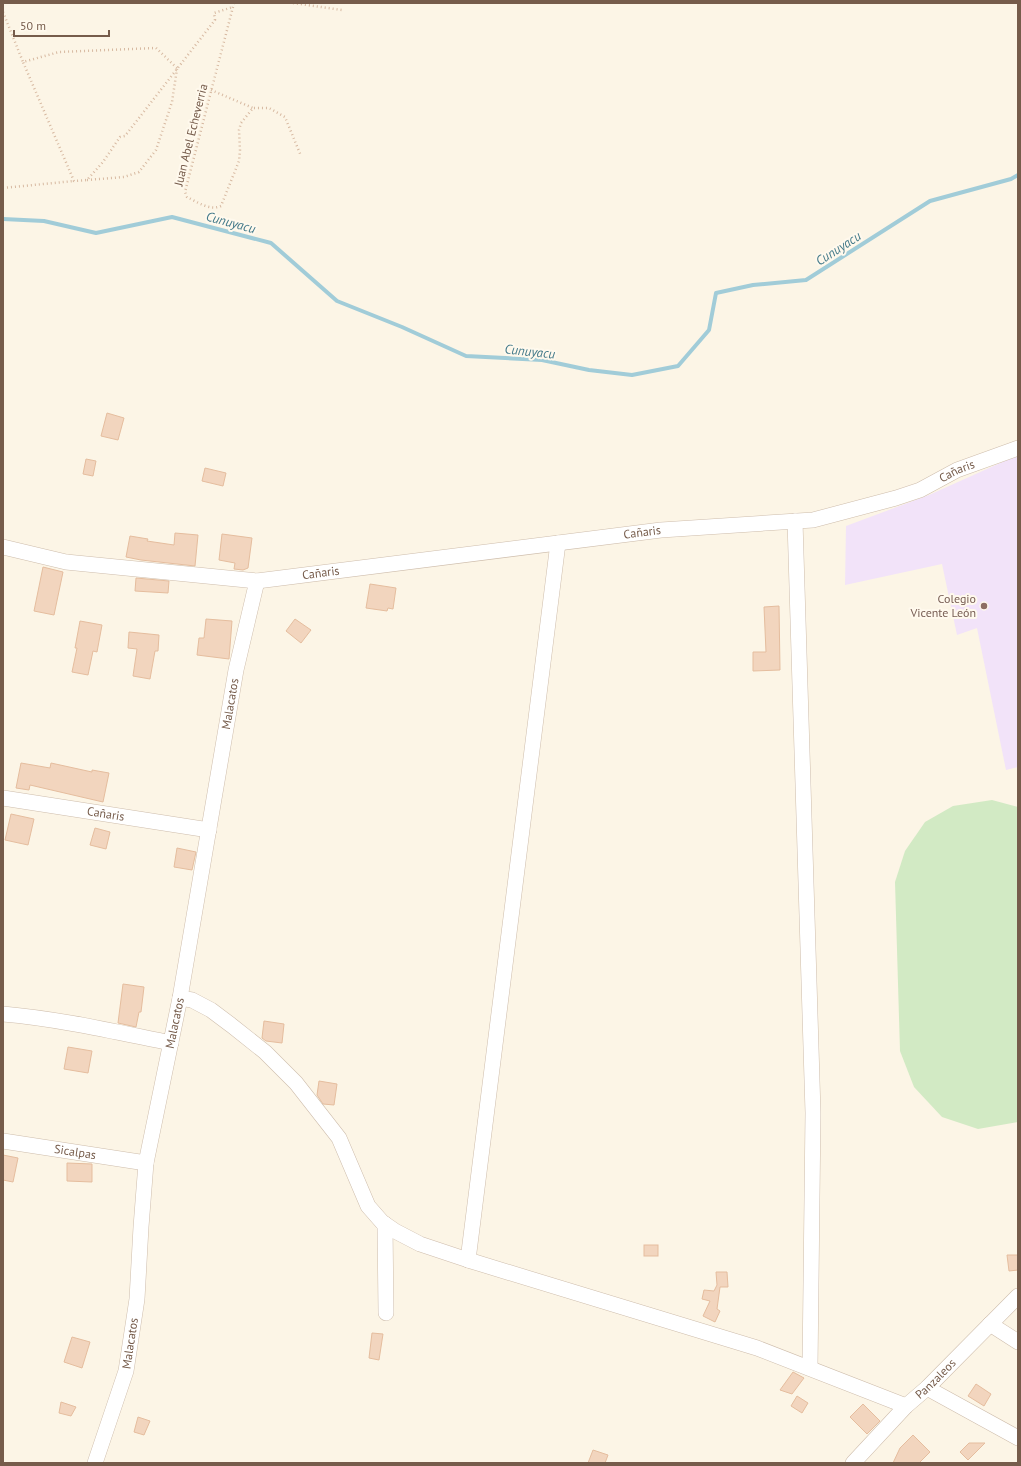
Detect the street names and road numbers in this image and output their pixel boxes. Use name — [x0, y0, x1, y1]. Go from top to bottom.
street label: Juan Abel Echeverria — [170, 82, 210, 189]
street label: Cañaris — [936, 456, 977, 485]
street label: Cañaris — [623, 522, 662, 542]
street label: Cañaris — [301, 563, 340, 582]
street label: Malacatos — [218, 677, 241, 731]
street label: Cañaris — [86, 803, 126, 824]
street label: Malacatos — [162, 996, 187, 1050]
street label: Sicalpas — [53, 1141, 97, 1162]
street label: Malacatos — [118, 1317, 141, 1370]
street label: Panzaleos — [912, 1355, 959, 1402]

